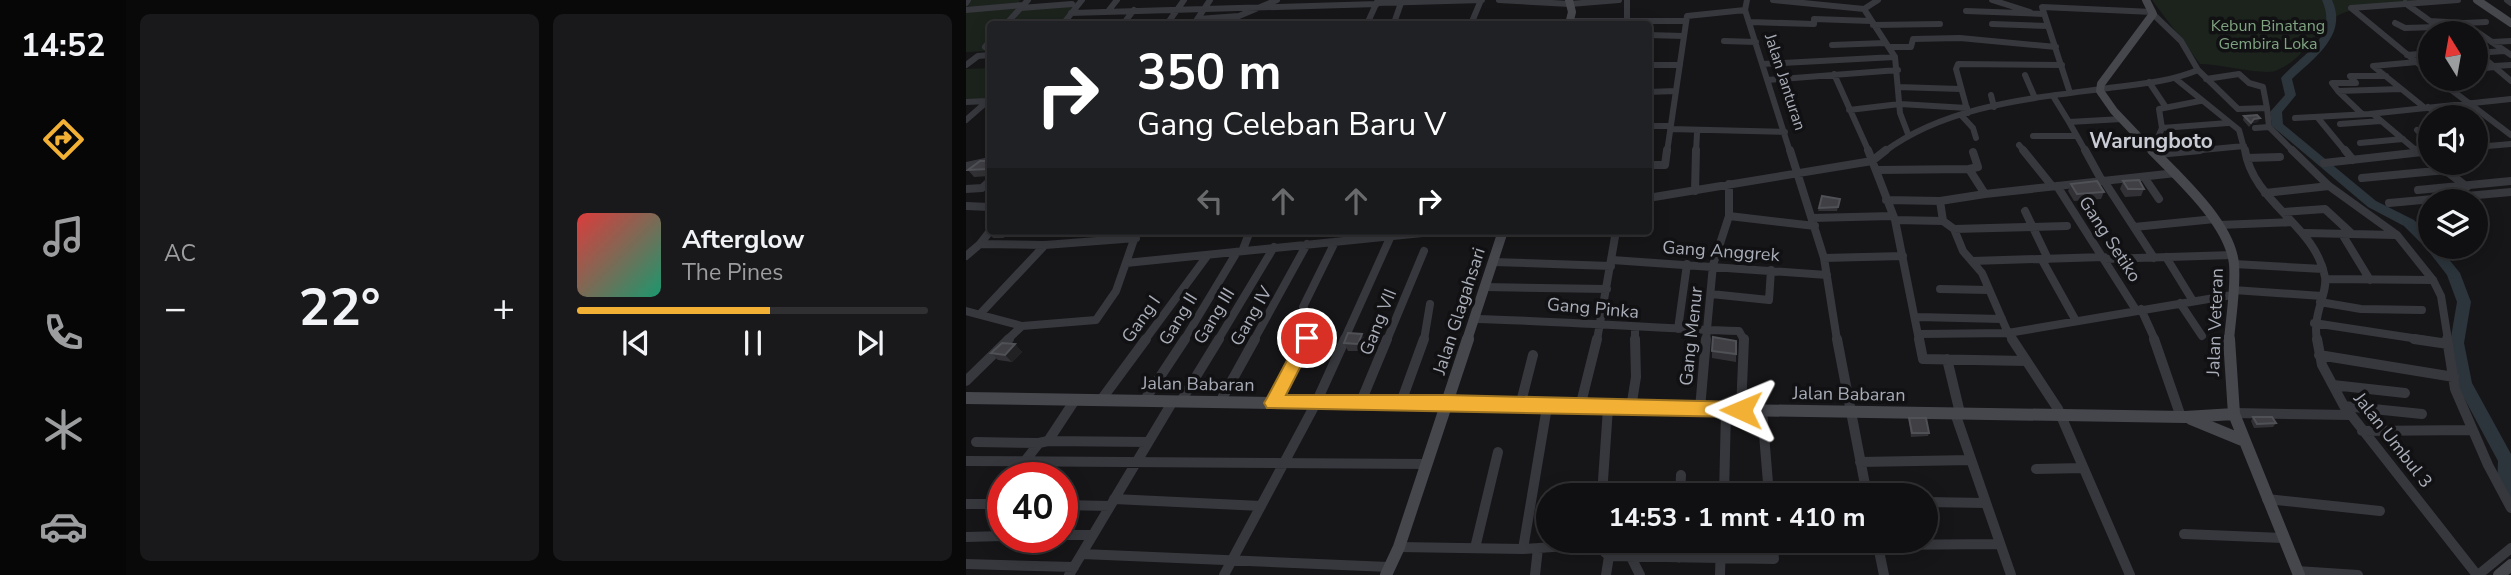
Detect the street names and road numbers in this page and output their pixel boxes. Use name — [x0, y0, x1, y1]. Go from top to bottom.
street label: Jalan Janturan — [1759, 30, 1811, 133]
street label: Gang Setiko — [2073, 191, 2147, 287]
street label: Gang Anggrek — [1662, 235, 1781, 267]
street label: Jalan Glagahsari — [1427, 244, 1491, 379]
street label: Jalan Veteran — [2201, 268, 2229, 377]
street label: Gang IV — [1224, 281, 1278, 350]
street label: Gang III — [1188, 283, 1240, 349]
street label: Gang VII — [1354, 285, 1402, 359]
street label: Gang Menur — [1674, 285, 1708, 387]
street label: Gang II — [1153, 288, 1203, 350]
street label: Gang I — [1116, 291, 1166, 347]
street label: Gang Pinka — [1546, 292, 1640, 324]
street label: Jalan Babaran — [1140, 371, 1255, 397]
street label: Jalan Babaran — [1791, 381, 1906, 407]
street label: Jalan Umbul 3 — [2348, 387, 2438, 493]

